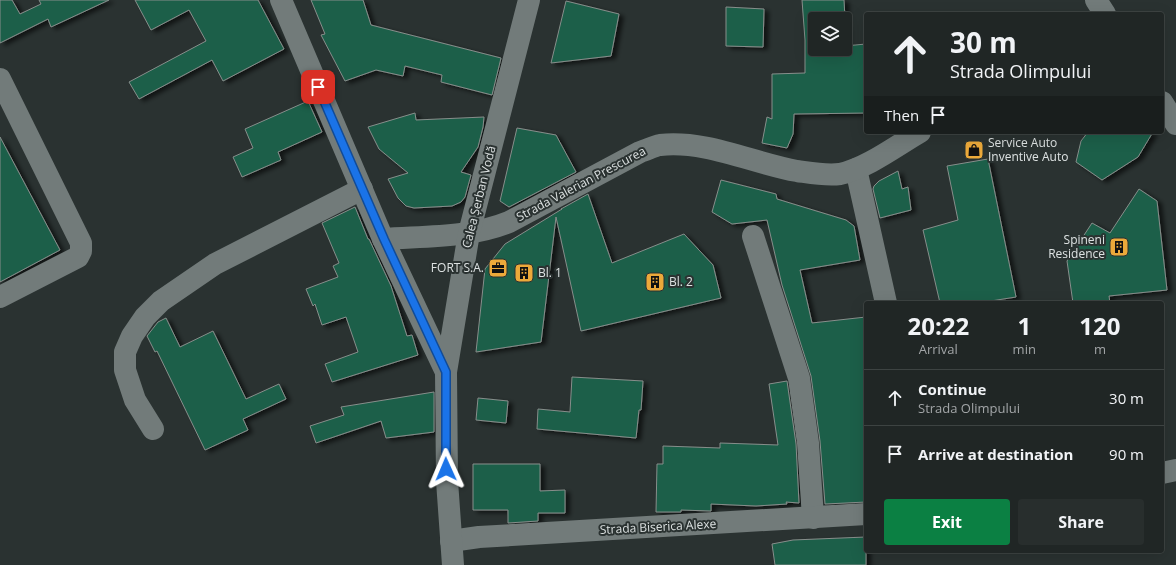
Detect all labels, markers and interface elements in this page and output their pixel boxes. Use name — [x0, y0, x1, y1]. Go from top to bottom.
map controls — [808, 12, 852, 56]
button: layers — [808, 12, 852, 56]
text: 30 m — [950, 23, 1017, 61]
icon: ahead — [884, 28, 936, 80]
text: Strada Olimpului — [950, 59, 1091, 83]
pin — [301, 70, 335, 104]
icon: arrive — [307, 76, 329, 98]
icon: arrive — [927, 104, 949, 126]
text: Then — [884, 105, 919, 125]
place label: Service Auto Inventive Auto — [988, 134, 1068, 165]
shop icon: Service Auto Inventive Auto — [963, 139, 985, 161]
street label: Strada Valerian Prescurea — [513, 142, 648, 225]
street label: Calea Șerban Vodă — [458, 144, 499, 250]
place label: Spineni Residence — [1048, 231, 1105, 262]
building icon: Spineni Residence — [1108, 236, 1130, 258]
office icon: FORT S.A. — [487, 257, 509, 279]
place label: FORT S.A. — [431, 259, 484, 276]
building icon: Bl. 1 — [513, 262, 535, 284]
place label: Bl. 1 — [538, 264, 562, 281]
building icon: Bl. 2 — [644, 271, 666, 293]
place label: Bl. 2 — [669, 273, 693, 290]
text: 20:22 — [907, 309, 969, 342]
text: 1 — [1017, 309, 1031, 342]
text: 120 — [1079, 309, 1121, 342]
text: Arrival — [919, 340, 958, 358]
text: min — [1013, 340, 1036, 358]
text: m — [1094, 340, 1106, 358]
text: Continue — [918, 379, 986, 399]
icon: ahead — [884, 387, 906, 409]
text: 30 m — [1109, 388, 1144, 408]
text: Strada Olimpului — [918, 399, 1020, 417]
icon: arrive — [884, 443, 906, 465]
text: Arrive at destination — [918, 444, 1073, 464]
text: 90 m — [1109, 444, 1144, 464]
position arrow — [425, 448, 467, 490]
button: Exit — [884, 499, 1010, 545]
button: Share — [1018, 499, 1144, 545]
street label: Strada Biserica Alexe — [599, 515, 717, 538]

